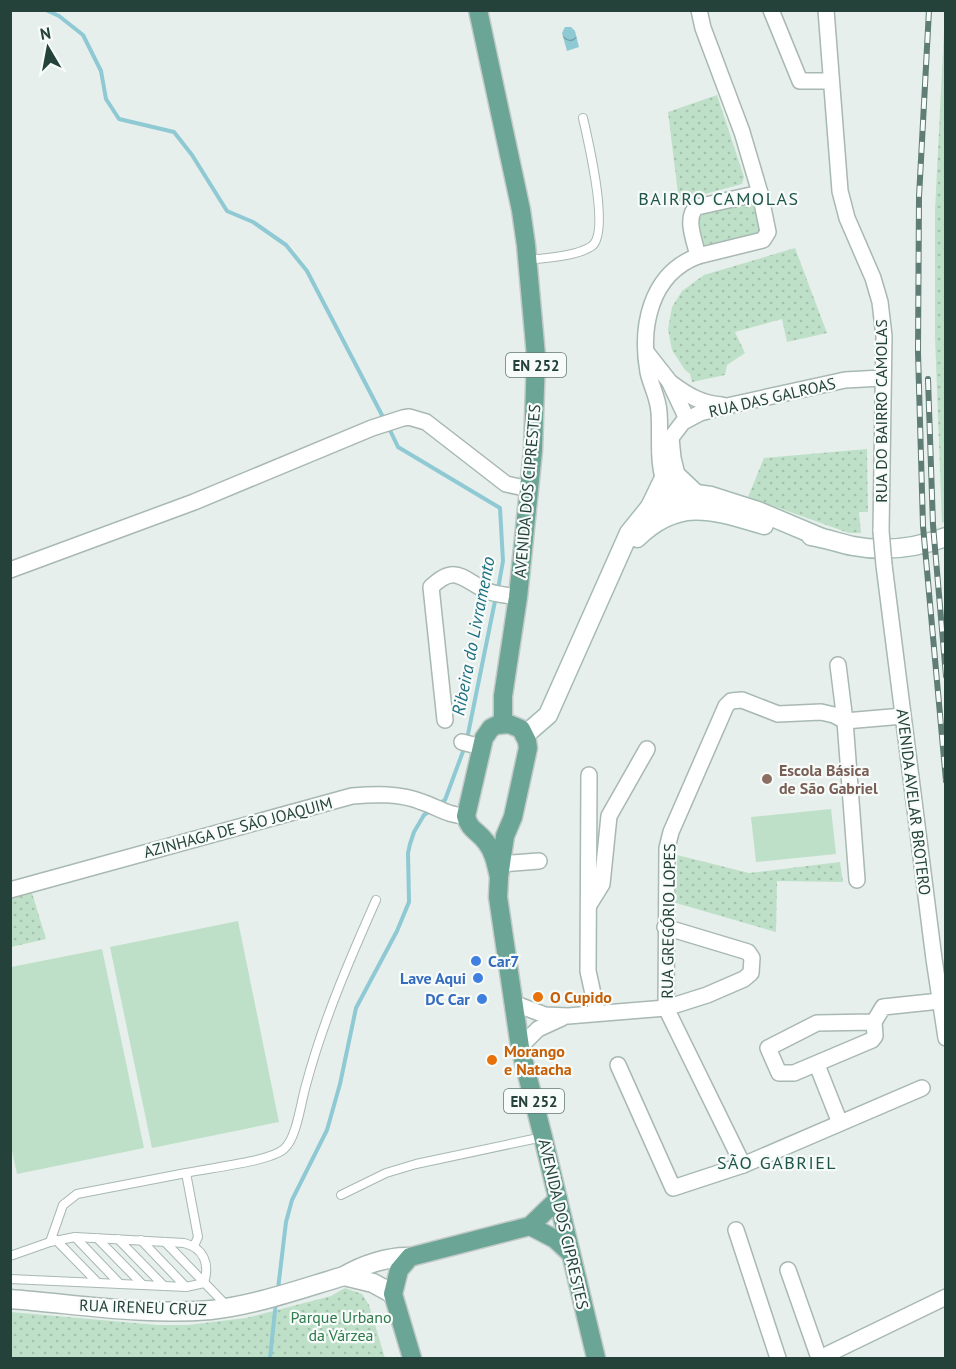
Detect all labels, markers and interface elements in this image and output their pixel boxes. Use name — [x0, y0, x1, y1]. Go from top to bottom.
north arrow — [18, 18, 78, 78]
text: N — [38, 22, 52, 44]
district label: BAIRRO CAMOLAS — [638, 187, 800, 210]
street label: RUA DO BAIRRO CAMOLAS — [871, 319, 891, 503]
road number: EN 252 — [506, 353, 566, 377]
street label: RUA DAS GALROAS — [707, 373, 837, 421]
street label: AVENIDA DOS CIPRESTES — [509, 403, 545, 579]
water label: Ribeira do Livramento — [446, 554, 500, 718]
street label: AVENIDA AVELAR BROTERO — [893, 708, 935, 896]
place label: Escola Básica de São Gabriel — [779, 760, 878, 798]
marker: Escola Básica de São Gabriel — [760, 772, 774, 786]
street label: AZINHAGA DE SÃO JOAQUIM — [141, 792, 335, 862]
street label: RUA GREGÓRIO LOPES — [657, 843, 679, 999]
place label: Car7 — [488, 951, 519, 971]
marker: Car7 — [469, 954, 483, 968]
place label: Lave Aqui — [400, 968, 466, 988]
marker: Lave Aqui — [471, 971, 485, 985]
place label: O Cupido — [550, 987, 612, 1007]
place label: DC Car — [425, 989, 470, 1009]
marker: O Cupido — [531, 990, 545, 1004]
marker: DC Car — [475, 992, 489, 1006]
place label: Morango e Natacha — [504, 1041, 572, 1079]
marker: Morango e Natacha — [485, 1053, 499, 1067]
road number: EN 252 — [504, 1089, 564, 1113]
street label: AVENIDA DOS CIPRESTES — [535, 1137, 593, 1311]
district label: SÃO GABRIEL — [717, 1151, 837, 1174]
street label: RUA IRENEU CRUZ — [79, 1295, 207, 1319]
park label: Parque Urbano da Várzea — [290, 1307, 392, 1345]

